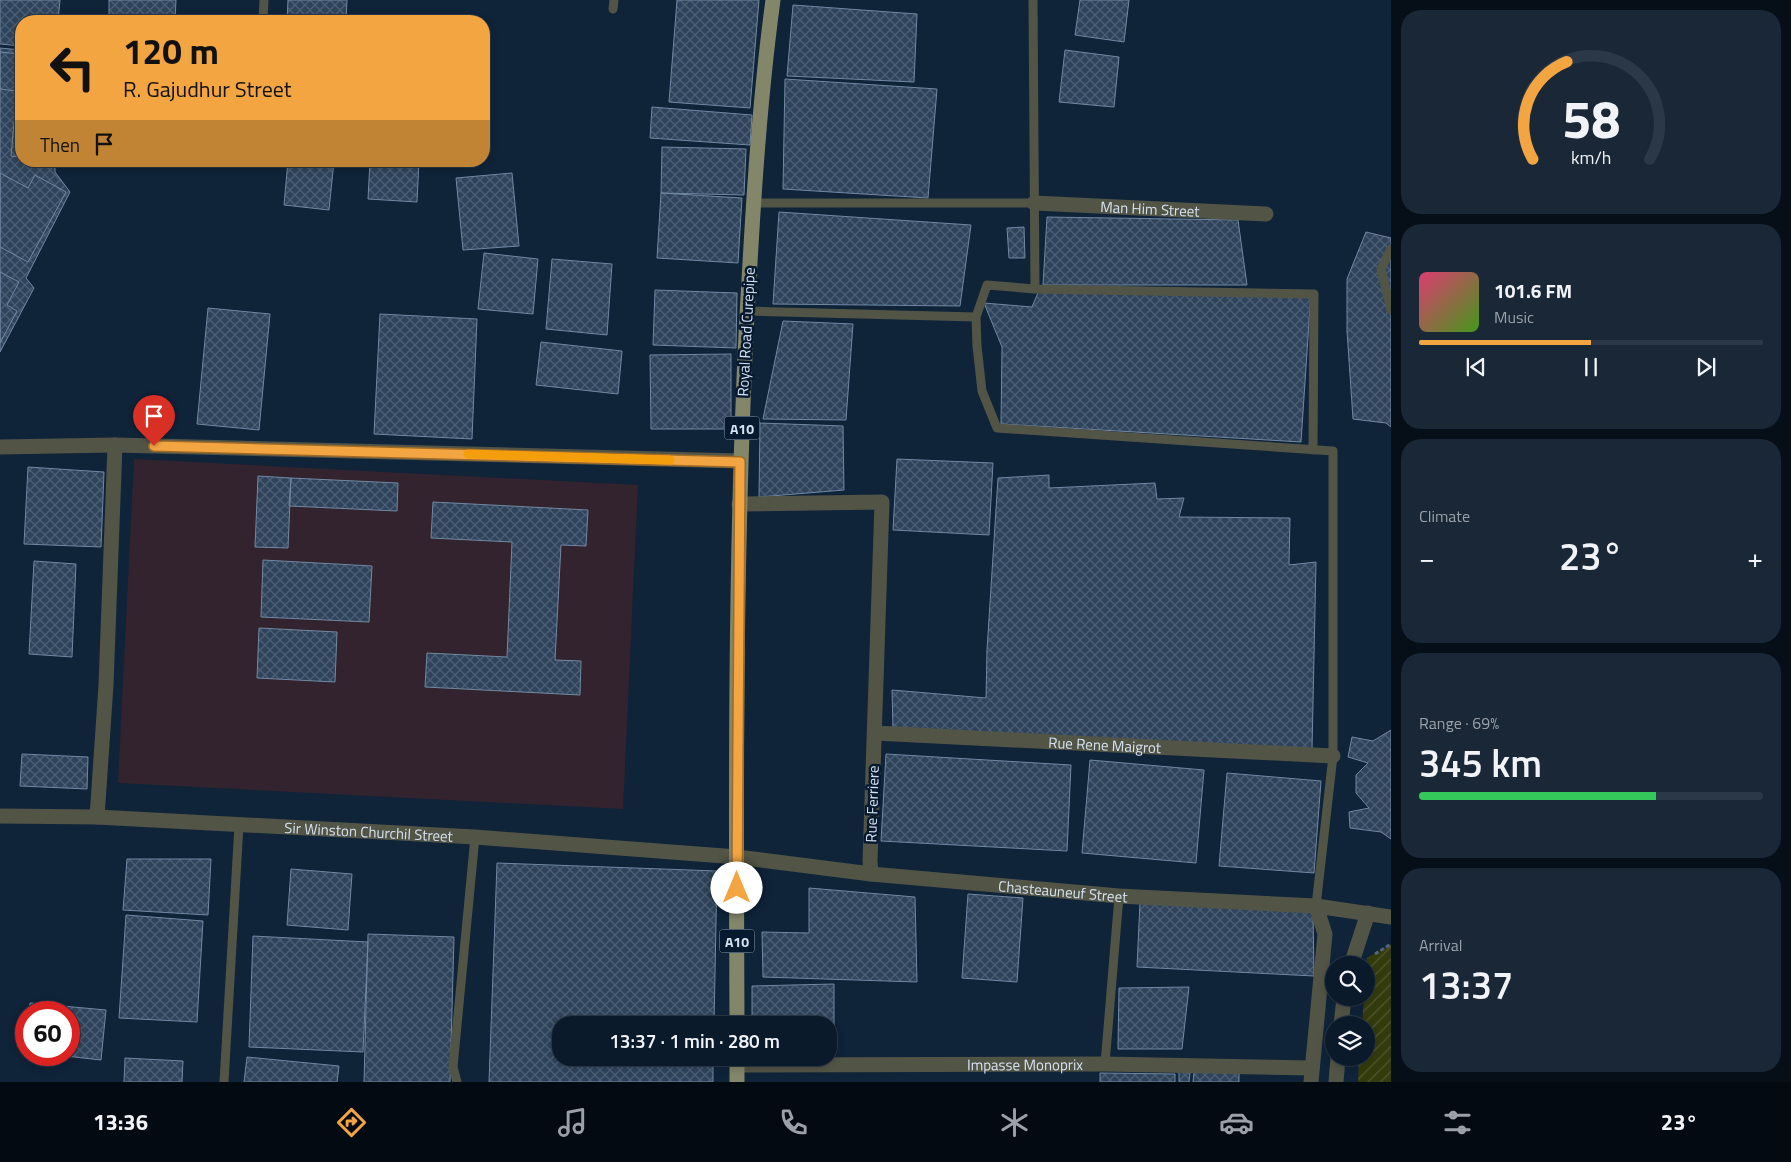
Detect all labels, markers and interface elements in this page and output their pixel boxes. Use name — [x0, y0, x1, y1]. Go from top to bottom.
text: 120 m — [123, 24, 219, 78]
icon: left — [40, 35, 105, 100]
text: R. Gajudhur Street — [123, 72, 292, 106]
text: 58 — [1562, 79, 1620, 158]
text: Then — [40, 130, 80, 159]
icon: arrive — [90, 130, 118, 158]
text: km/h — [1571, 144, 1611, 171]
street label: Man Him Street — [1100, 195, 1201, 222]
street label: Royal Road Curepipe — [731, 267, 761, 397]
text: 101.6 FM — [1494, 276, 1572, 305]
text: Music — [1494, 305, 1534, 329]
icon: previous — [1462, 353, 1490, 381]
icon: pause — [1577, 353, 1605, 381]
icon: next — [1692, 353, 1720, 381]
pin — [133, 395, 175, 446]
icon: arrive — [140, 402, 168, 430]
road number: A10 — [724, 416, 760, 439]
text: Climate — [1419, 504, 1470, 528]
text: 23° — [1559, 527, 1623, 585]
text: − — [1419, 536, 1435, 579]
text: + — [1747, 536, 1763, 579]
text: Range · 69% — [1419, 711, 1499, 735]
street label: Rue Rene Maigrot — [1048, 730, 1162, 759]
text: 345 km — [1419, 734, 1542, 792]
street label: Rue Ferriere — [859, 765, 885, 843]
street label: Sir Winston Churchil Street — [284, 815, 454, 847]
position arrow — [710, 861, 762, 913]
street label: Chasteauneuf Street — [997, 874, 1129, 908]
road number: A10 — [720, 929, 754, 952]
text: Arrival — [1419, 933, 1462, 957]
map controls — [1325, 956, 1375, 1066]
button: search — [1325, 956, 1375, 1006]
text: 13:37 — [1419, 956, 1513, 1014]
speed limit sign: 60 — [15, 1001, 80, 1066]
button: layers — [1325, 1016, 1375, 1066]
text: 13:37 · 1 min · 280 m — [609, 1026, 780, 1055]
street label: Impasse Monoprix — [967, 1053, 1083, 1076]
text: 13:36 — [93, 1105, 148, 1139]
icon: directions — [334, 1105, 369, 1140]
icon: music — [555, 1105, 590, 1140]
icon: phone — [776, 1105, 811, 1140]
icon: climate — [997, 1105, 1032, 1140]
icon: car — [1219, 1105, 1254, 1140]
icon: filters — [1440, 1105, 1475, 1140]
text: 23° — [1661, 1105, 1698, 1139]

